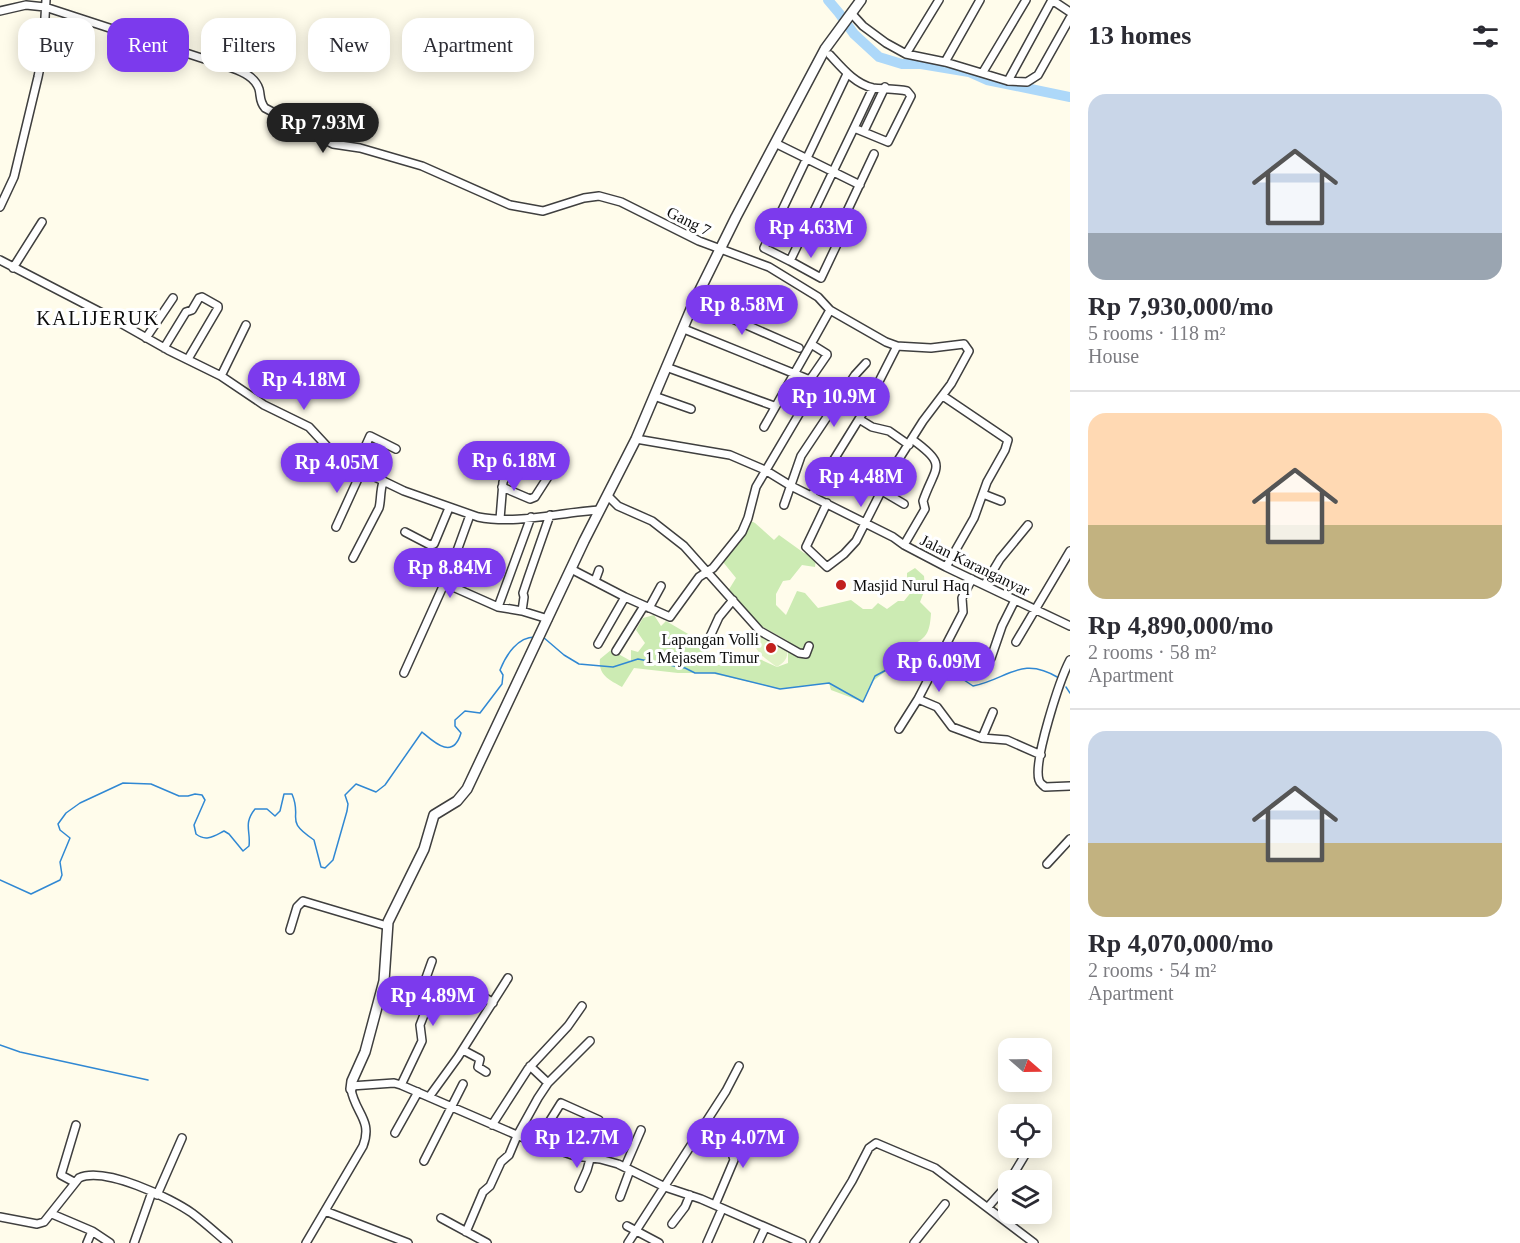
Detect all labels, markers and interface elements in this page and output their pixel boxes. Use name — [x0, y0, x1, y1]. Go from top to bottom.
chip: Buy — [18, 18, 95, 72]
chip: Rent — [107, 18, 189, 72]
chip: Filters — [201, 18, 296, 72]
chip: New — [308, 18, 390, 72]
chip: Apartment — [402, 18, 534, 72]
icon: filters — [1469, 20, 1502, 53]
text: 13 homes — [1088, 21, 1191, 50]
pin: Rp 7.93M — [261, 103, 385, 154]
text: Rp 7.93M — [281, 111, 365, 133]
icon: home — [1241, 133, 1349, 241]
street label: Gang 7 — [664, 203, 714, 240]
pin: Rp 4.63M — [749, 208, 873, 259]
text: Rp 4.63M — [769, 216, 853, 238]
pin: Rp 8.58M — [680, 285, 804, 336]
text: Rp 7,930,000/mo — [1088, 292, 1274, 321]
text: Rp 8.58M — [700, 293, 784, 315]
district label: KALIJERUK — [36, 307, 160, 329]
text: 5 rooms · 118 m² — [1088, 322, 1225, 344]
text: House — [1088, 345, 1139, 367]
pin: Rp 4.18M — [242, 360, 366, 411]
text: Rp 4.18M — [262, 368, 346, 390]
pin: Rp 10.9M — [772, 377, 896, 428]
text: Rp 10.9M — [792, 385, 876, 407]
pin: Rp 6.18M — [452, 441, 576, 492]
pin: Rp 4.05M — [275, 443, 399, 494]
text: Rp 6.18M — [472, 449, 556, 471]
text: Rp 4.05M — [295, 451, 379, 473]
icon: home — [1241, 452, 1349, 560]
pin: Rp 4.48M — [799, 457, 923, 508]
text: Rp 4.48M — [819, 465, 903, 487]
street label: Jalan Karanganyar — [917, 531, 1033, 600]
pin: Rp 8.84M — [388, 548, 512, 599]
text: Rp 8.84M — [408, 556, 492, 578]
place label: Masjid Nurul Haq — [853, 577, 969, 595]
marker: Masjid Nurul Haq — [834, 578, 848, 592]
text: Rp 4,890,000/mo — [1088, 611, 1274, 640]
place label: Lapangan Volli 1 Mejasem Timur — [645, 631, 760, 667]
marker: Lapangan Volli 1 Mejasem Timur — [764, 641, 778, 655]
text: 2 rooms · 58 m² — [1088, 641, 1216, 663]
pin: Rp 6.09M — [877, 642, 1001, 693]
text: Rp 6.09M — [897, 650, 981, 672]
text: Apartment — [1088, 664, 1174, 686]
icon: home — [1241, 770, 1349, 878]
text: Rp 4,070,000/mo — [1088, 929, 1274, 958]
text: 2 rooms · 54 m² — [1088, 959, 1216, 981]
pin: Rp 4.89M — [371, 976, 495, 1027]
text: Apartment — [1088, 982, 1174, 1004]
text: Rp 4.89M — [391, 984, 475, 1006]
north arrow — [998, 1038, 1052, 1092]
map controls — [998, 1038, 1052, 1224]
button: locate — [998, 1104, 1052, 1158]
pin: Rp 12.7M — [515, 1118, 639, 1169]
pin: Rp 4.07M — [681, 1118, 805, 1169]
text: Rp 12.7M — [535, 1126, 619, 1148]
text: Rp 4.07M — [701, 1126, 785, 1148]
button: layers — [998, 1170, 1052, 1224]

